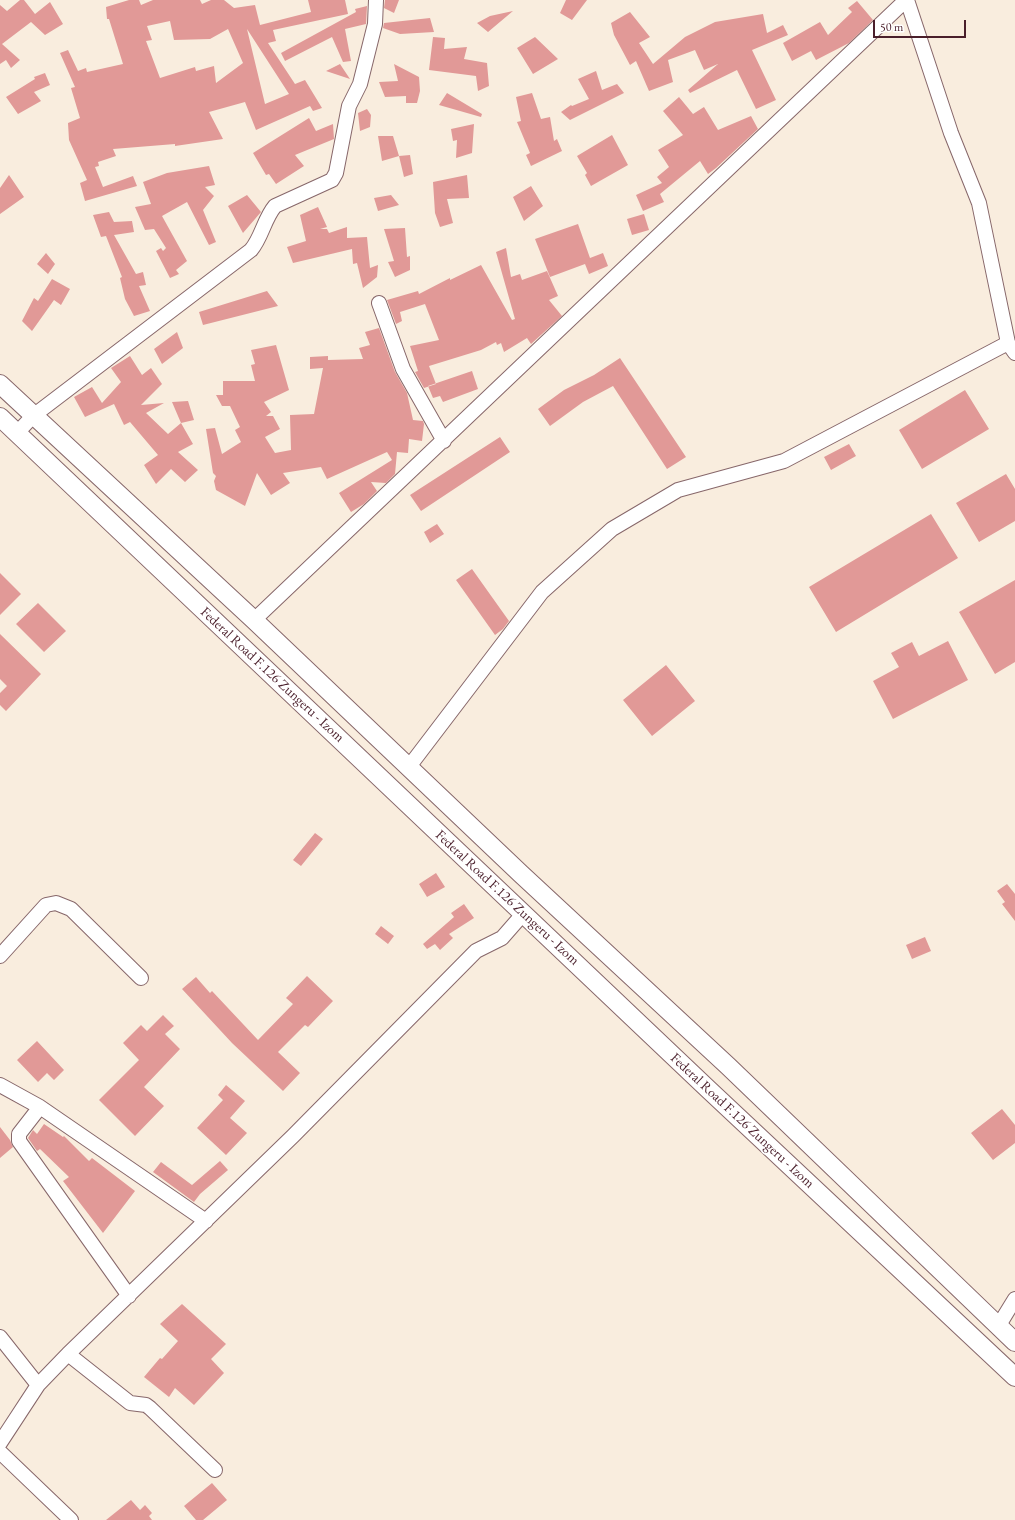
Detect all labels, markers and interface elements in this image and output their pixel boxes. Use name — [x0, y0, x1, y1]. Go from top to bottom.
scale bar — [875, 12, 968, 38]
text: 50 m — [880, 19, 903, 35]
street label: Federal Road F.126 Zungeru - Izom — [197, 604, 347, 746]
street label: Federal Road F.126 Zungeru - Izom — [432, 827, 582, 969]
street label: Federal Road F.126 Zungeru - Izom — [667, 1050, 817, 1192]

